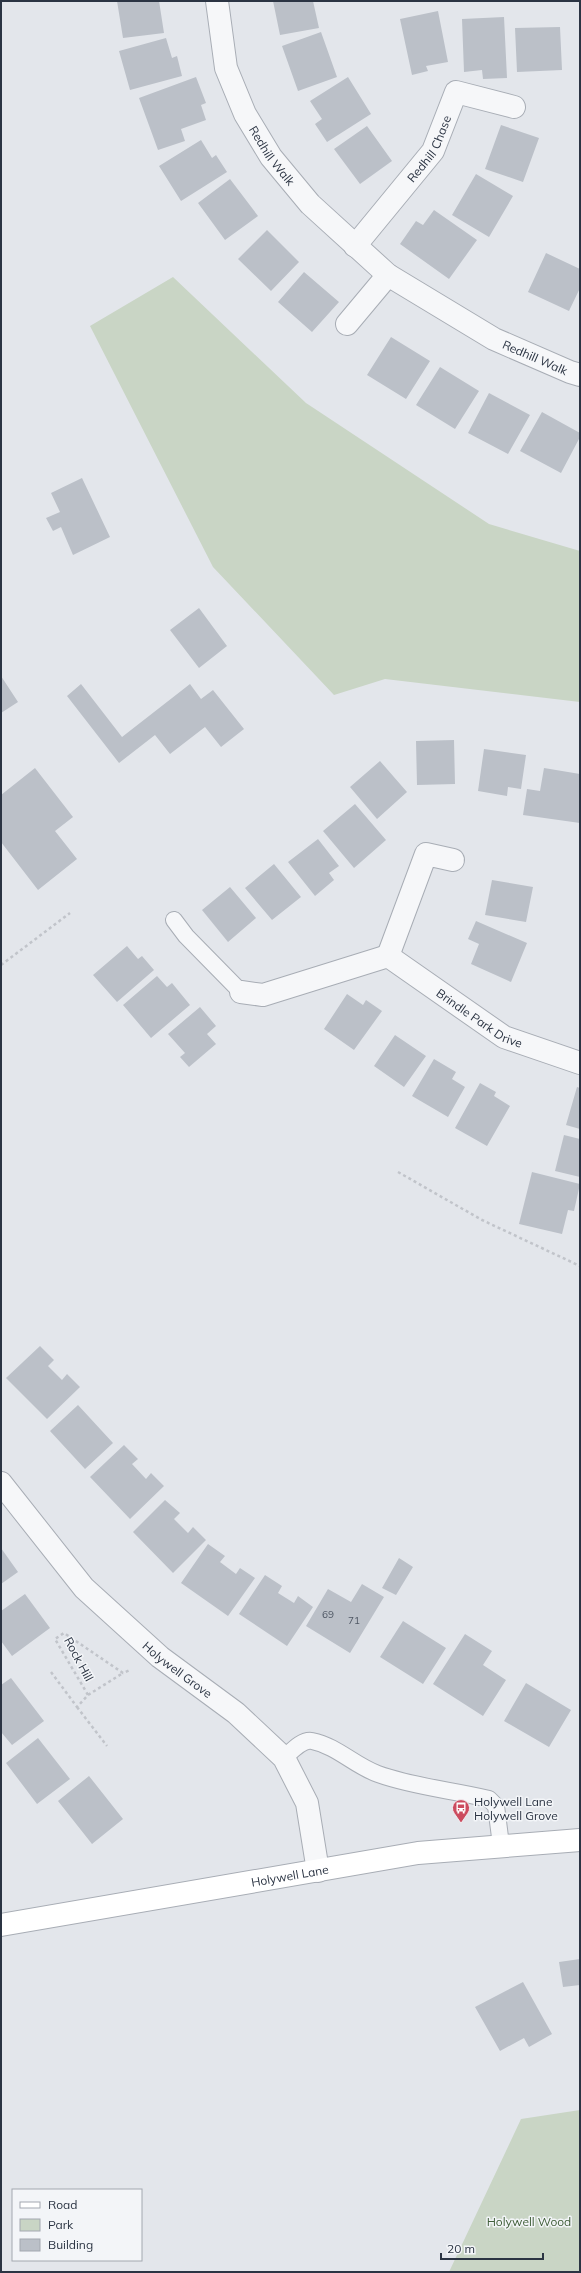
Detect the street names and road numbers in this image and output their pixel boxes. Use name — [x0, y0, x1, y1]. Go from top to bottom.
street label: Redhill Chase — [403, 113, 454, 185]
street label: Redhill Walk — [246, 123, 299, 189]
street label: Redhill Walk — [500, 336, 571, 378]
street label: Brindle Park Drive — [434, 985, 525, 1050]
street label: Rock Hill — [61, 1634, 97, 1684]
street label: Holywell Grove — [140, 1638, 216, 1701]
street label: Holywell Lane — [250, 1861, 330, 1889]

